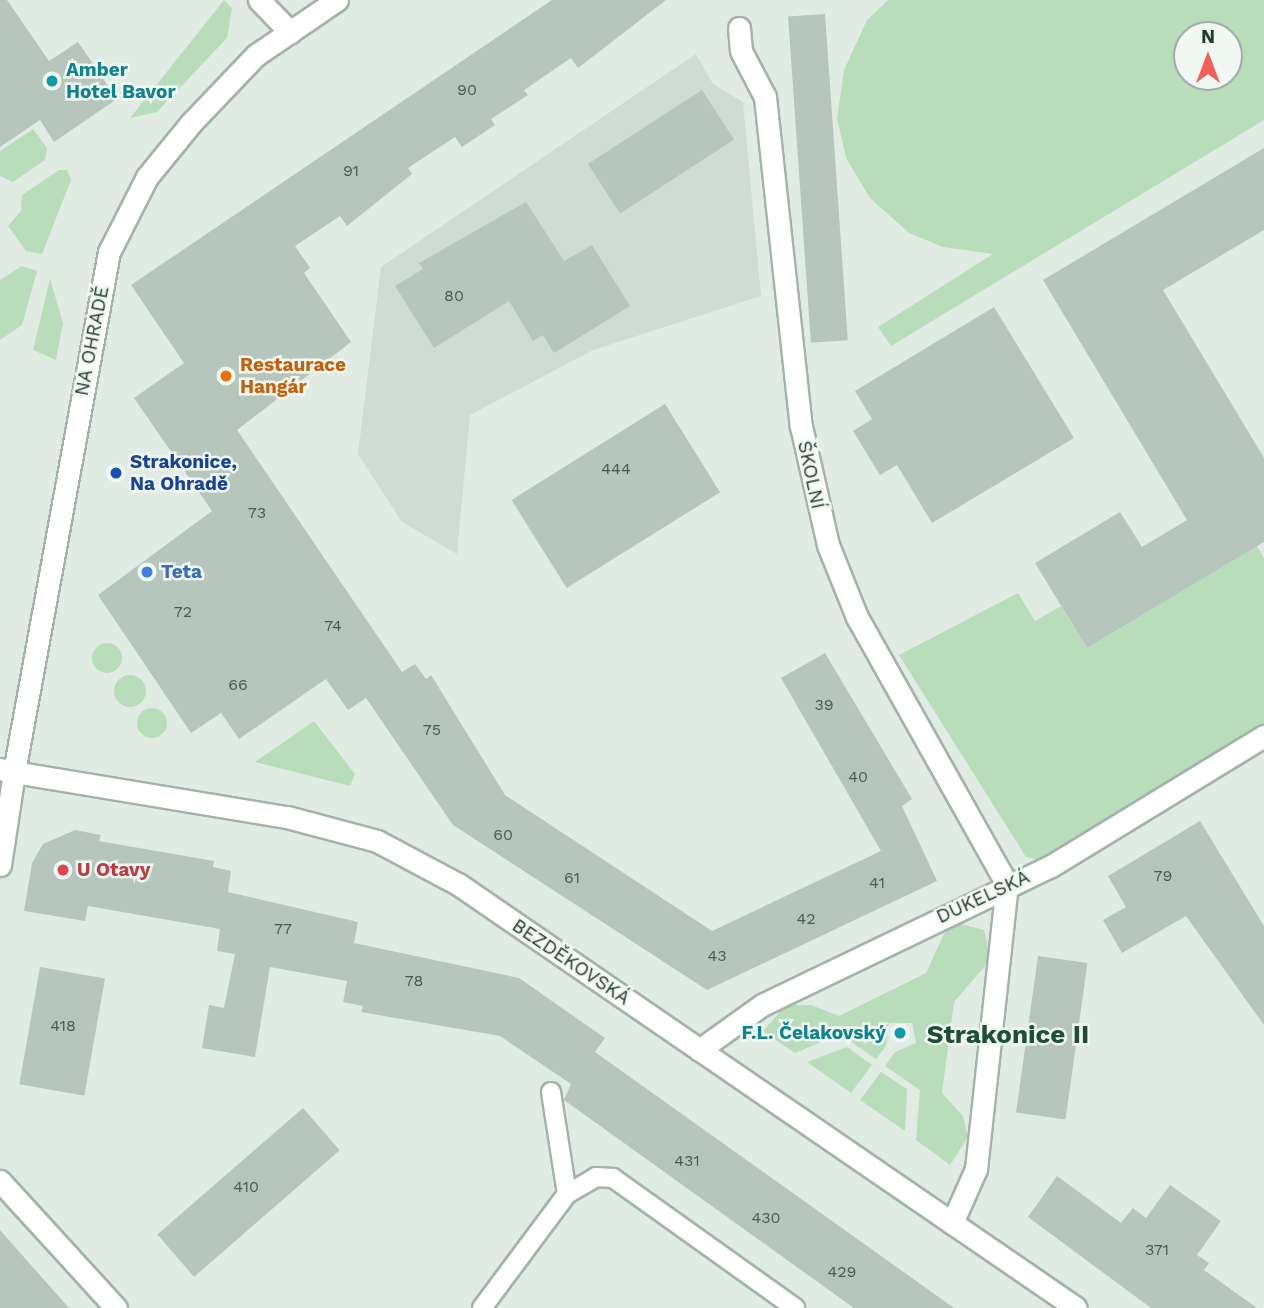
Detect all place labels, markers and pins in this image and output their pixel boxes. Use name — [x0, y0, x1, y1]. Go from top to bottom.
place label: Amber Hotel Bavor — [66, 59, 176, 103]
marker: Amber Hotel Bavor — [44, 73, 60, 89]
place label: Restaurace Hangár — [240, 354, 346, 398]
marker: Restaurace Hangár — [218, 368, 234, 384]
place label: Strakonice, Na Ohradě — [130, 451, 237, 495]
marker: Strakonice, Na Ohradě — [108, 465, 124, 481]
place label: Teta — [161, 561, 202, 583]
marker: Teta — [139, 564, 155, 580]
place label: U Otavy — [77, 859, 150, 881]
marker: U Otavy — [55, 862, 71, 878]
place label: F.L. Čelakovský — [742, 1022, 886, 1044]
marker: F.L. Čelakovský — [892, 1025, 908, 1041]

